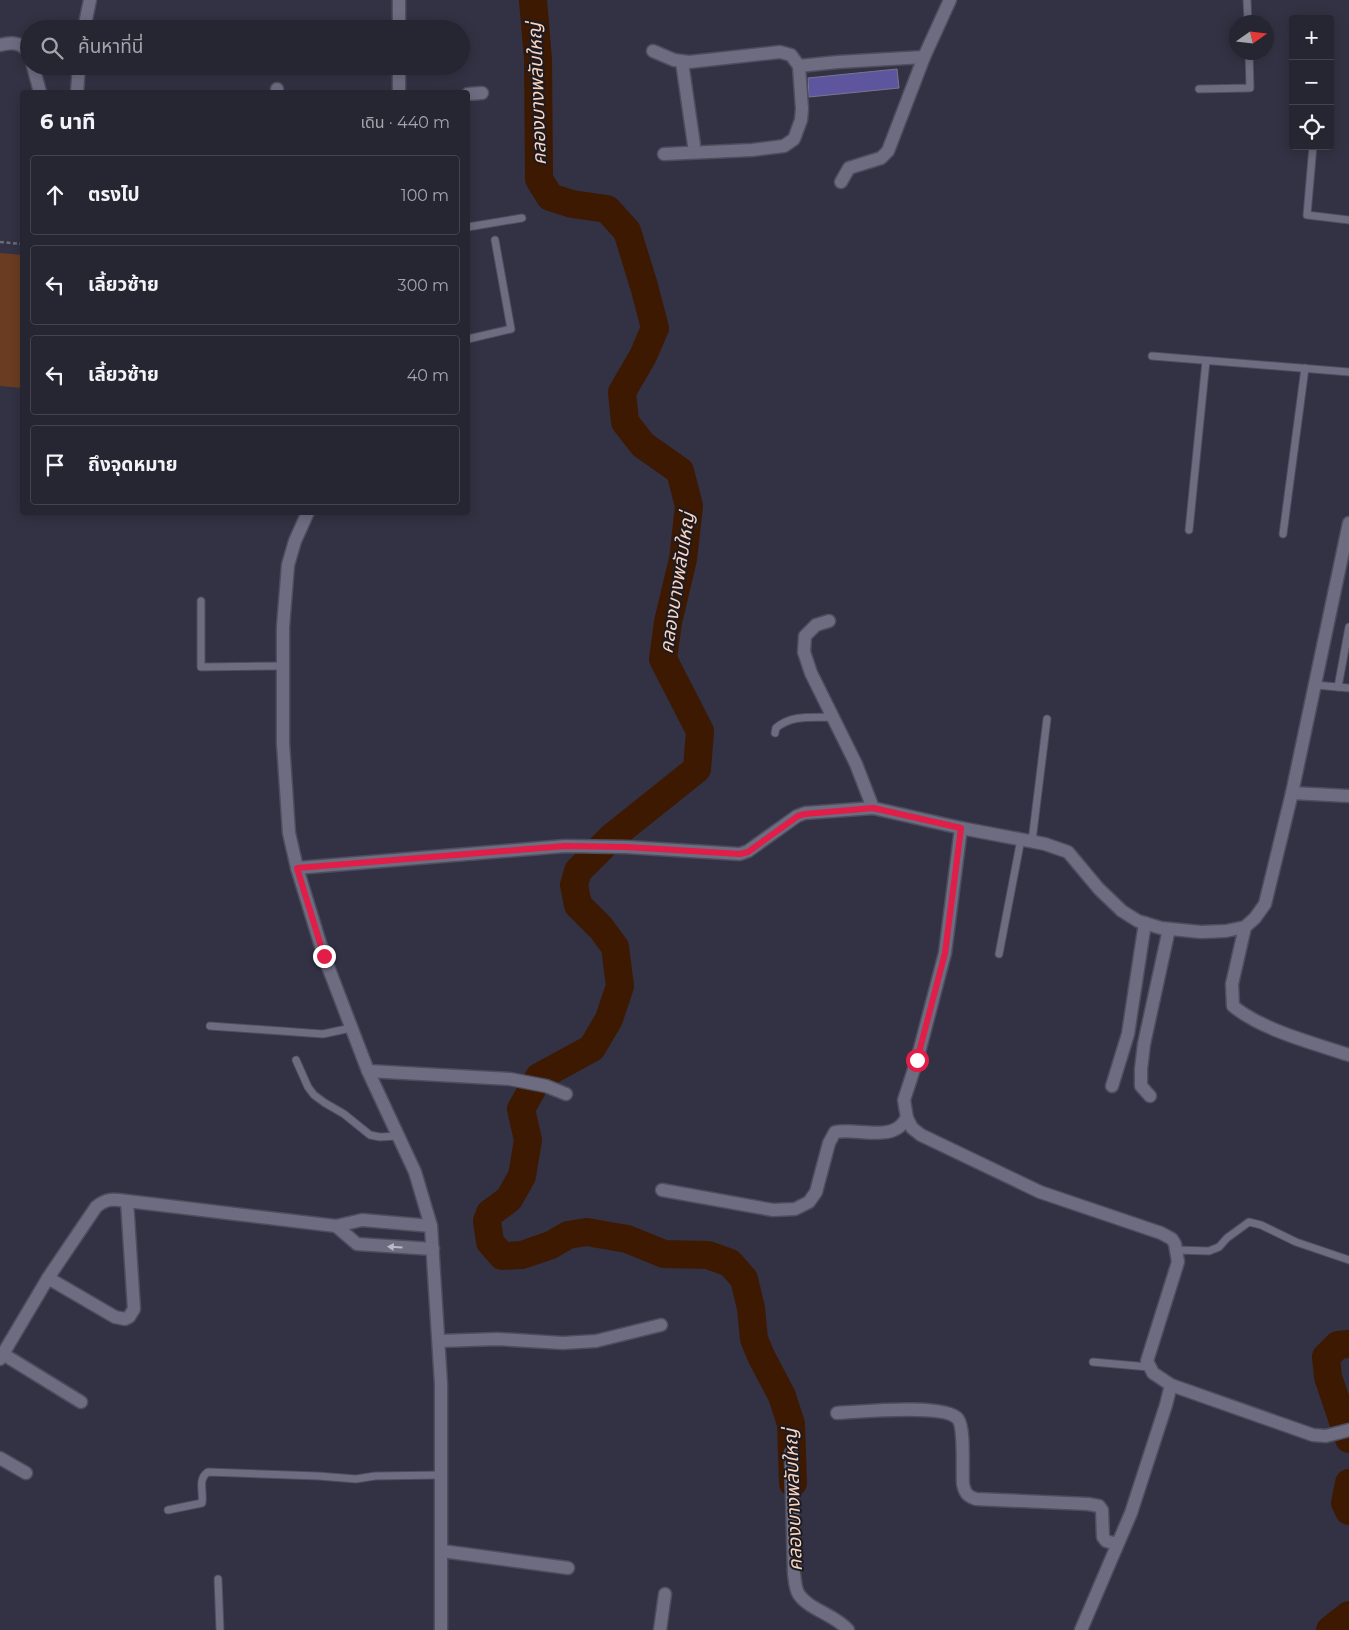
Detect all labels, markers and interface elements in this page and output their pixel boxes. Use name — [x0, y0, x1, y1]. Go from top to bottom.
north arrow — [1229, 15, 1274, 60]
map controls — [1289, 15, 1334, 150]
button: + — [1289, 15, 1334, 60]
water label: คลองบางพลับใหญ่ — [523, 19, 551, 166]
search box — [20, 20, 470, 75]
icon: search — [38, 34, 66, 62]
text: ค้นหาที่นี่ — [78, 35, 143, 58]
button: − — [1289, 60, 1334, 105]
button: locate — [1289, 105, 1334, 150]
text: 6 นาที — [40, 109, 96, 134]
text: เดิน · 440 m — [360, 113, 450, 132]
icon: ahead — [41, 181, 69, 209]
text: ตรงไป — [88, 183, 140, 206]
text: 100 m — [401, 186, 449, 205]
icon: left — [41, 271, 69, 299]
text: เลี้ยวซ้าย — [88, 273, 159, 296]
text: 300 m — [398, 276, 449, 295]
icon: left — [41, 361, 69, 389]
text: เลี้ยวซ้าย — [88, 363, 159, 386]
text: 40 m — [407, 366, 449, 385]
icon: arrive — [41, 451, 69, 479]
text: ถึงจุดหมาย — [88, 453, 178, 476]
water label: คลองบางพลับใหญ่ — [654, 508, 700, 655]
route end — [313, 945, 336, 968]
route start — [906, 1049, 929, 1072]
one-way arrow — [387, 1242, 403, 1250]
water label: คลองบางพลับใหญ่ — [779, 1425, 807, 1572]

